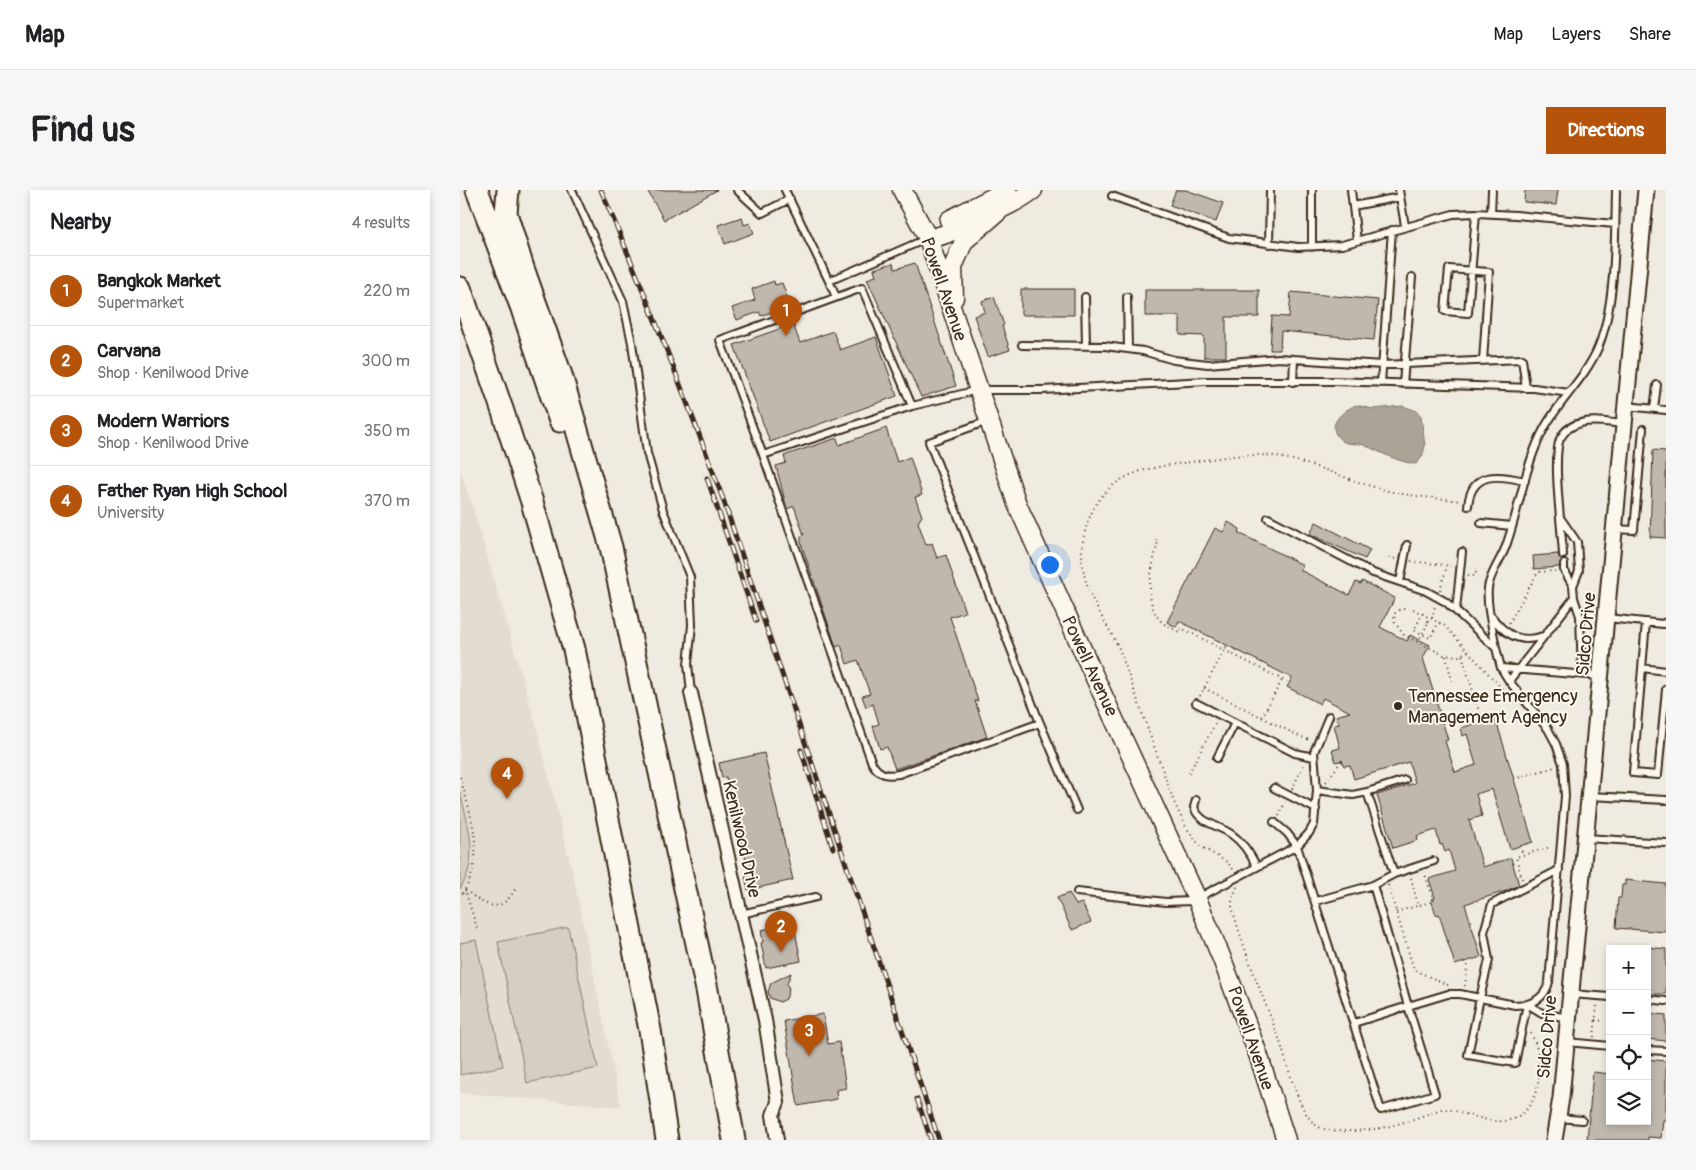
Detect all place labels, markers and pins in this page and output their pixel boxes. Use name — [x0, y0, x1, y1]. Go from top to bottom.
pin: 1 — [770, 295, 802, 336]
place label: Tennessee Emergency Management Agency — [1408, 685, 1578, 729]
marker: Tennessee Emergency Management Agency — [1392, 700, 1404, 712]
pin: 4 — [491, 758, 523, 799]
pin: 2 — [765, 911, 797, 952]
pin: 3 — [793, 1015, 825, 1056]

